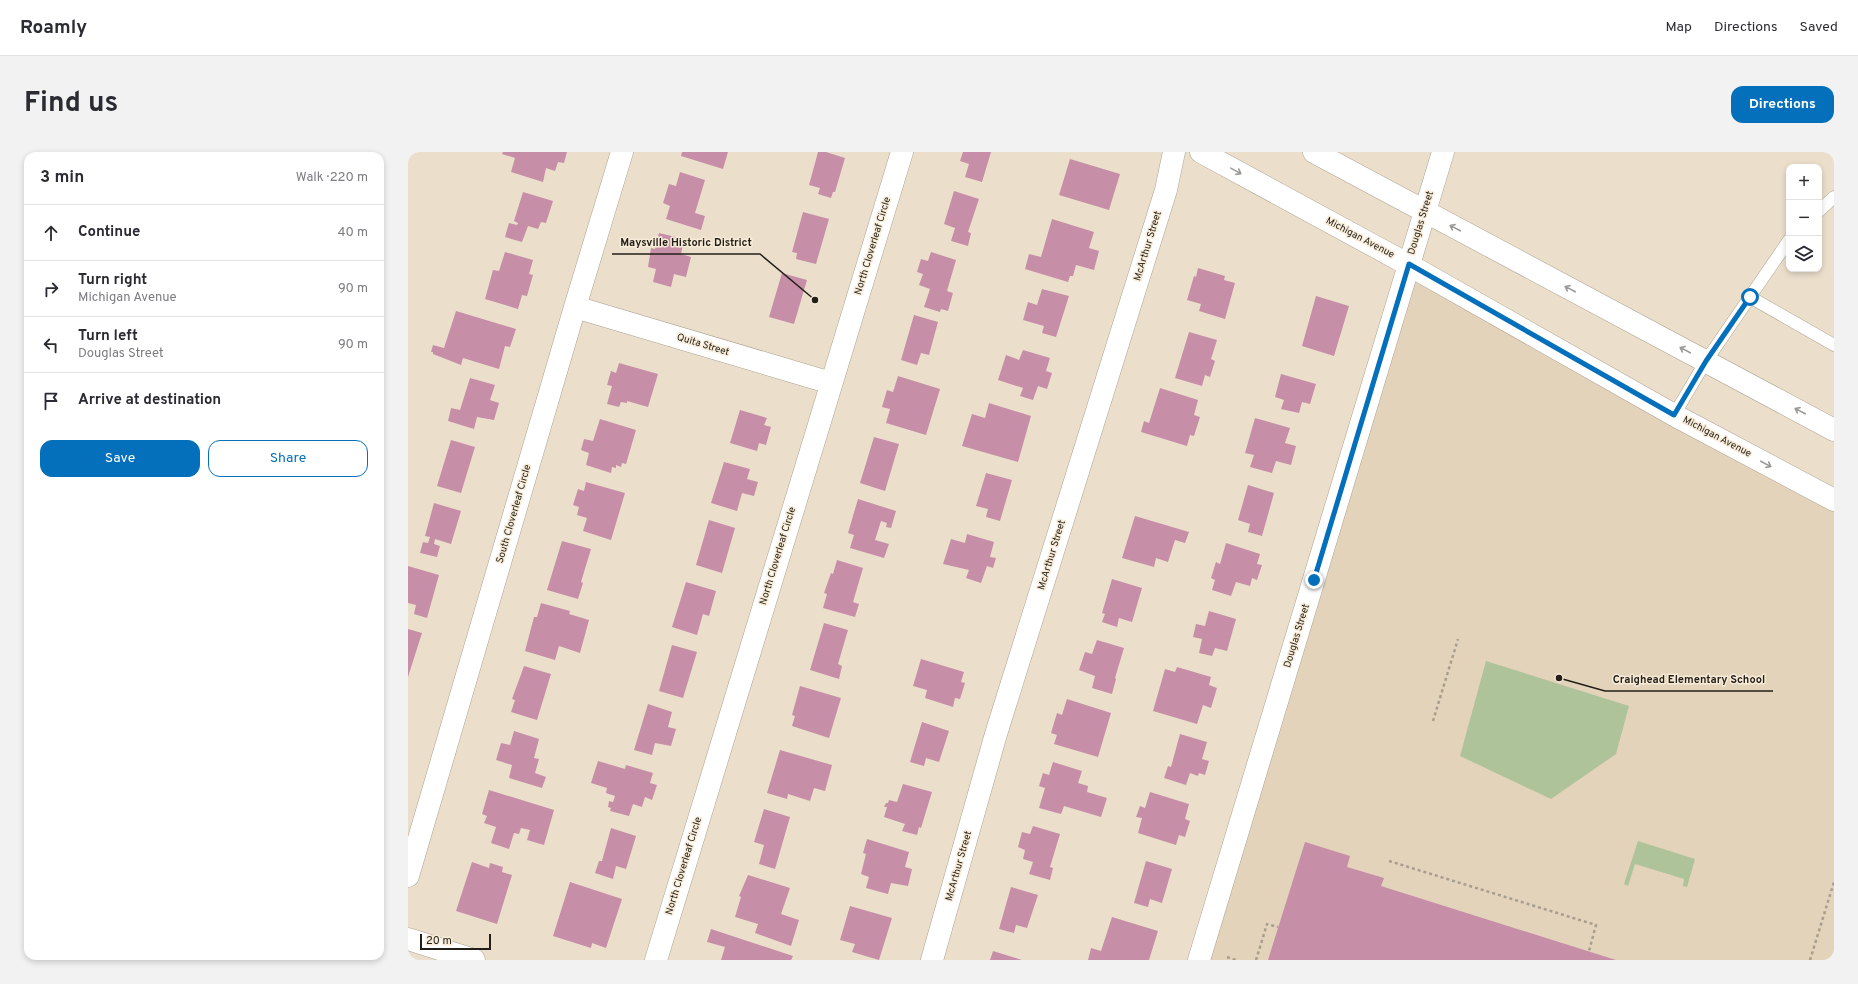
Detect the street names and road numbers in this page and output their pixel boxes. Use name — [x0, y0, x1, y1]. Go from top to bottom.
street label: Douglas Street — [1405, 189, 1437, 256]
street label: North Cloverleaf Circle — [852, 195, 894, 297]
street label: McArthur Street — [1131, 209, 1165, 283]
street label: Michigan Avenue — [1323, 214, 1397, 262]
street label: Quita Street — [675, 331, 731, 359]
street label: Michigan Avenue — [1680, 413, 1754, 461]
street label: South Cloverleaf Circle — [494, 463, 534, 565]
street label: North Cloverleaf Circle — [757, 505, 799, 607]
street label: McArthur Street — [1035, 518, 1069, 592]
street label: Douglas Street — [1281, 602, 1313, 669]
street label: North Cloverleaf Circle — [663, 815, 705, 917]
street label: McArthur Street — [943, 829, 975, 903]

